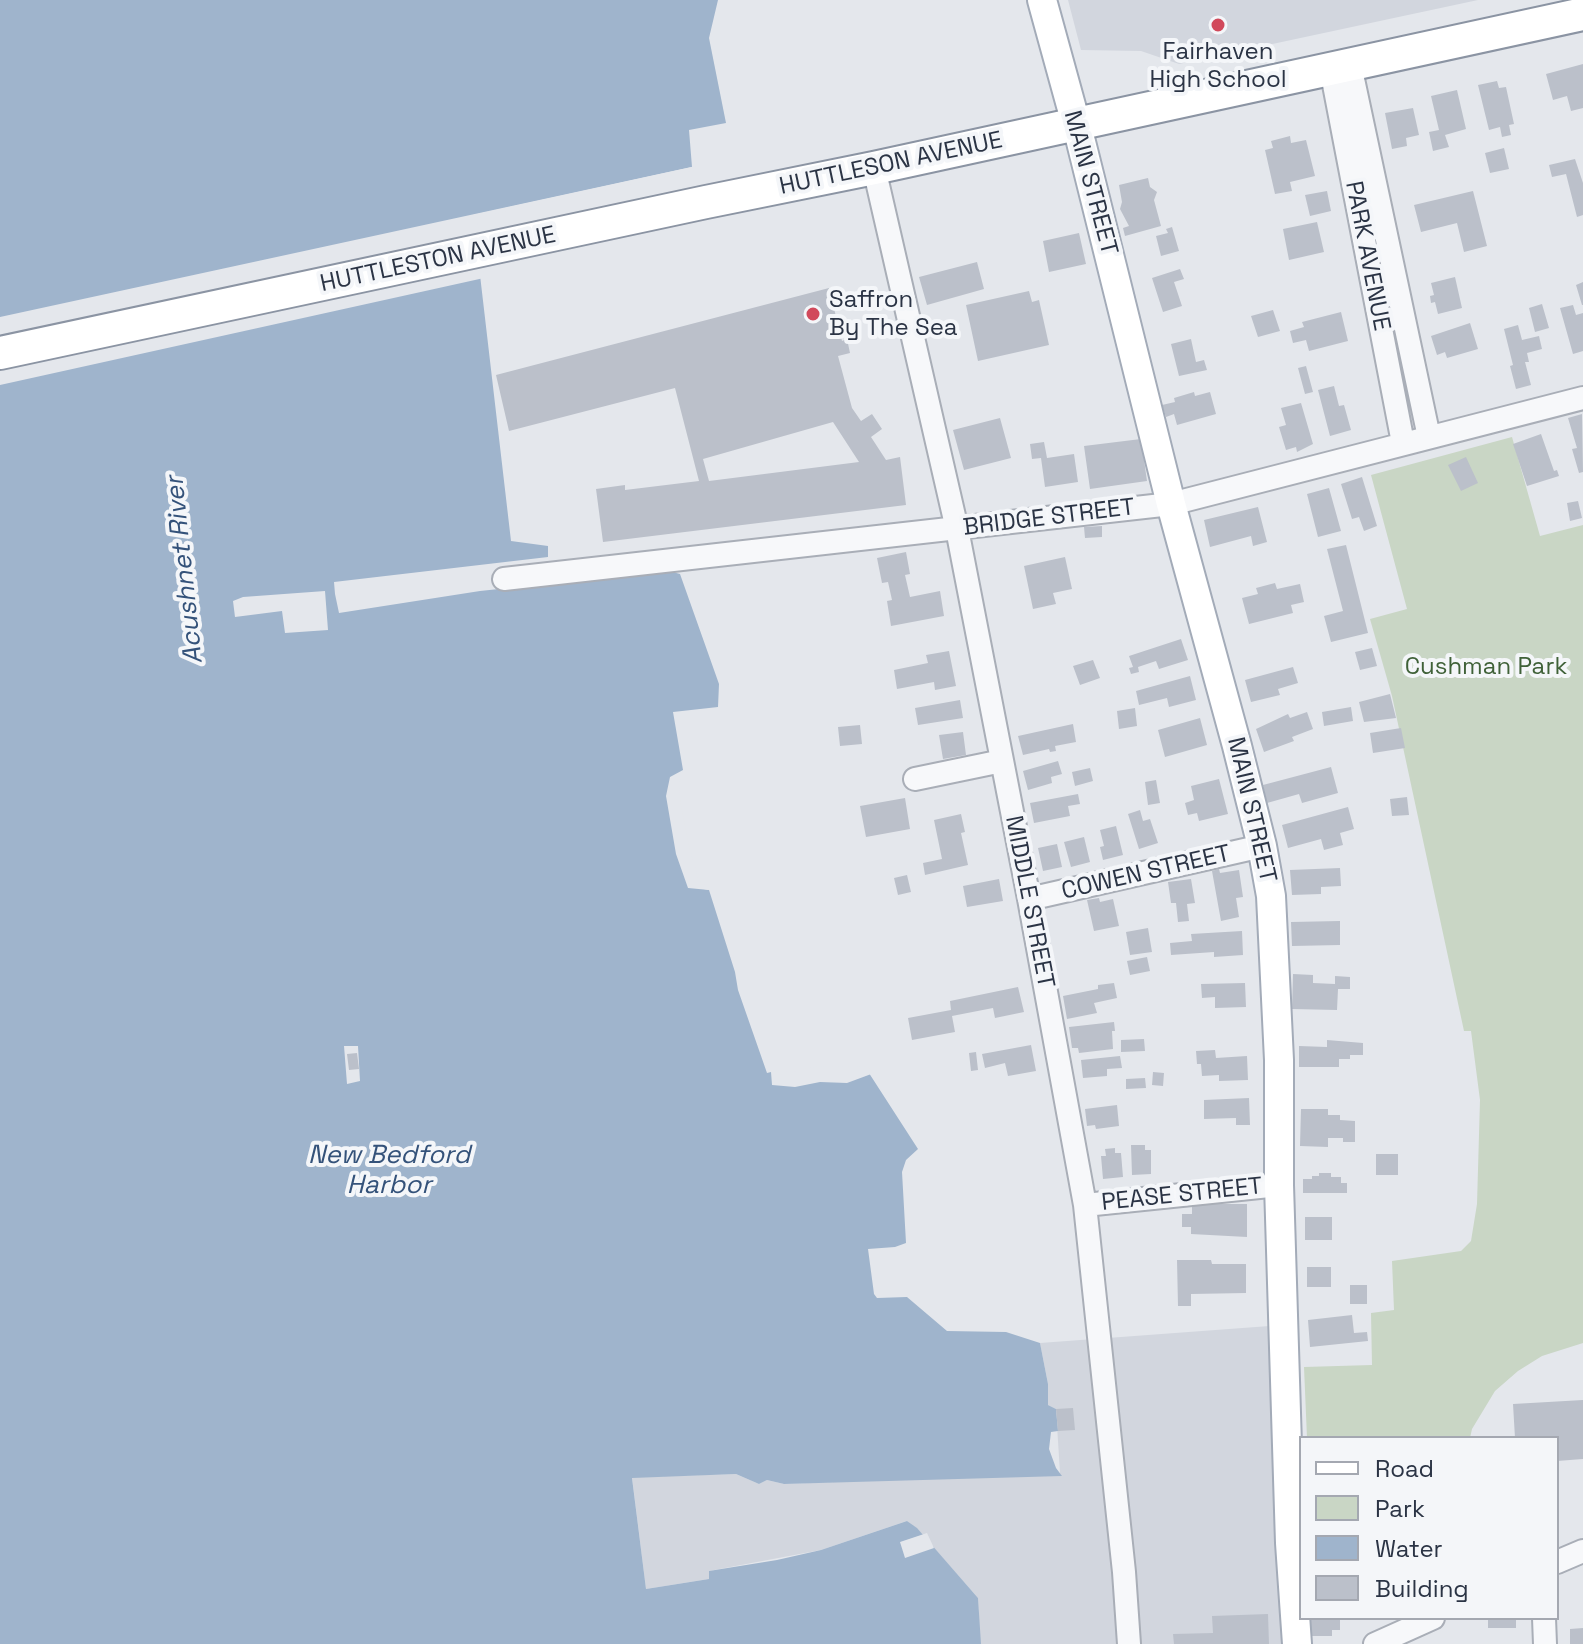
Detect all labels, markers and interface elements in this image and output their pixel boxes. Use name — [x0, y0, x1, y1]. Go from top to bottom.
marker: Fairhaven High School — [1209, 16, 1227, 34]
place label: Fairhaven High School — [1149, 38, 1287, 94]
street label: MAIN STREET — [1057, 108, 1123, 258]
street label: HUTTLESON AVENUE — [777, 126, 1005, 202]
street label: PARK AVENUE — [1338, 179, 1396, 333]
street label: HUTTLESTON AVENUE — [318, 221, 558, 299]
place label: Saffron By The Sea — [829, 286, 958, 342]
marker: Saffron By The Sea — [804, 305, 822, 323]
water label: Acushnet River — [160, 475, 210, 665]
street label: BRIDGE STREET — [962, 493, 1136, 543]
park label: Cushman Park — [1405, 653, 1567, 681]
street label: MAIN STREET — [1220, 735, 1282, 885]
street label: MIDDLE STREET — [998, 813, 1060, 991]
street label: COWEN STREET — [1059, 840, 1233, 906]
water label: New Bedford Harbor — [308, 1140, 470, 1202]
street label: PEASE STREET — [1100, 1172, 1264, 1218]
legend — [1299, 1436, 1559, 1620]
text: Road — [1375, 1453, 1434, 1484]
text: Park — [1375, 1493, 1425, 1524]
text: Water — [1375, 1533, 1443, 1564]
text: Building — [1375, 1573, 1469, 1604]

